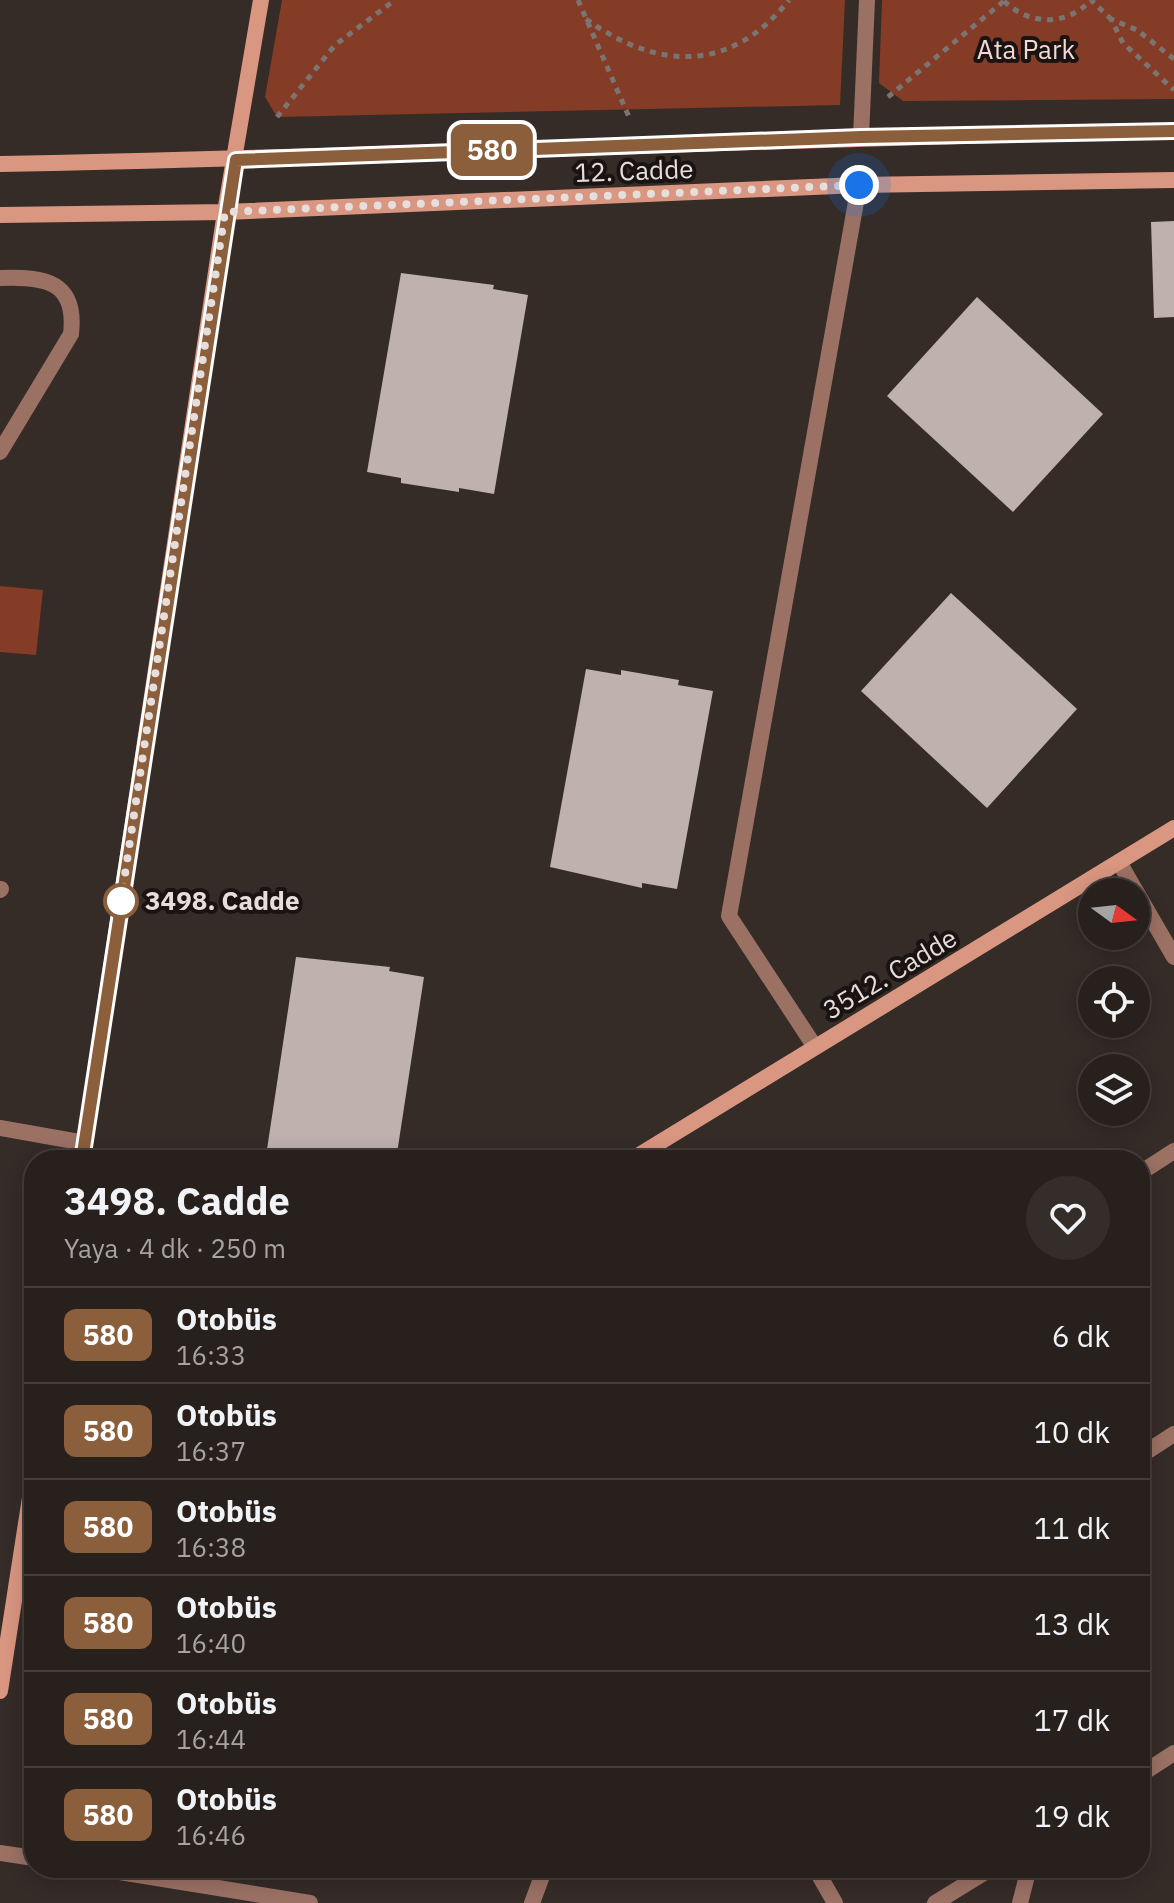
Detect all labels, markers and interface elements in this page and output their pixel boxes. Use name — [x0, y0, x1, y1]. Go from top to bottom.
park label: Ata Park — [977, 32, 1075, 66]
line badge: 580 — [446, 124, 538, 176]
text: 580 — [467, 131, 517, 168]
street label: 12. Cadde — [574, 151, 694, 189]
your location — [839, 165, 879, 205]
north arrow — [1078, 878, 1150, 950]
map controls — [1078, 878, 1150, 1126]
place label: 3498. Cadde — [145, 883, 300, 917]
marker: 3498. Cadde — [104, 884, 138, 918]
street label: 3512. Cadde — [816, 920, 963, 1026]
button: locate — [1078, 966, 1150, 1038]
button: layers — [1078, 1054, 1150, 1126]
text: 3498. Cadde — [64, 1176, 290, 1225]
button: heart — [1026, 1176, 1110, 1260]
text: Yaya · 4 dk · 250 m — [64, 1231, 286, 1265]
text: Otobüs — [176, 1299, 277, 1338]
text: 580 — [83, 1316, 133, 1353]
text: 6 dk — [1052, 1316, 1110, 1355]
text: 16:33 — [176, 1338, 246, 1372]
text: Otobüs — [176, 1395, 277, 1434]
text: 580 — [83, 1412, 133, 1449]
text: 10 dk — [1034, 1412, 1110, 1451]
text: 16:37 — [176, 1434, 246, 1468]
text: Otobüs — [176, 1491, 277, 1530]
text: 580 — [83, 1508, 133, 1545]
text: 11 dk — [1034, 1508, 1110, 1547]
text: 16:38 — [176, 1530, 246, 1564]
text: Otobüs — [176, 1587, 277, 1626]
text: 580 — [83, 1604, 133, 1641]
text: 13 dk — [1034, 1604, 1110, 1643]
text: 16:40 — [176, 1626, 246, 1660]
text: Otobüs — [176, 1683, 277, 1722]
text: 580 — [83, 1700, 133, 1737]
text: 17 dk — [1034, 1700, 1110, 1739]
text: 16:44 — [176, 1722, 246, 1756]
text: Otobüs — [176, 1779, 277, 1818]
text: 580 — [83, 1796, 133, 1833]
text: 19 dk — [1034, 1796, 1110, 1835]
text: 16:46 — [176, 1818, 246, 1852]

